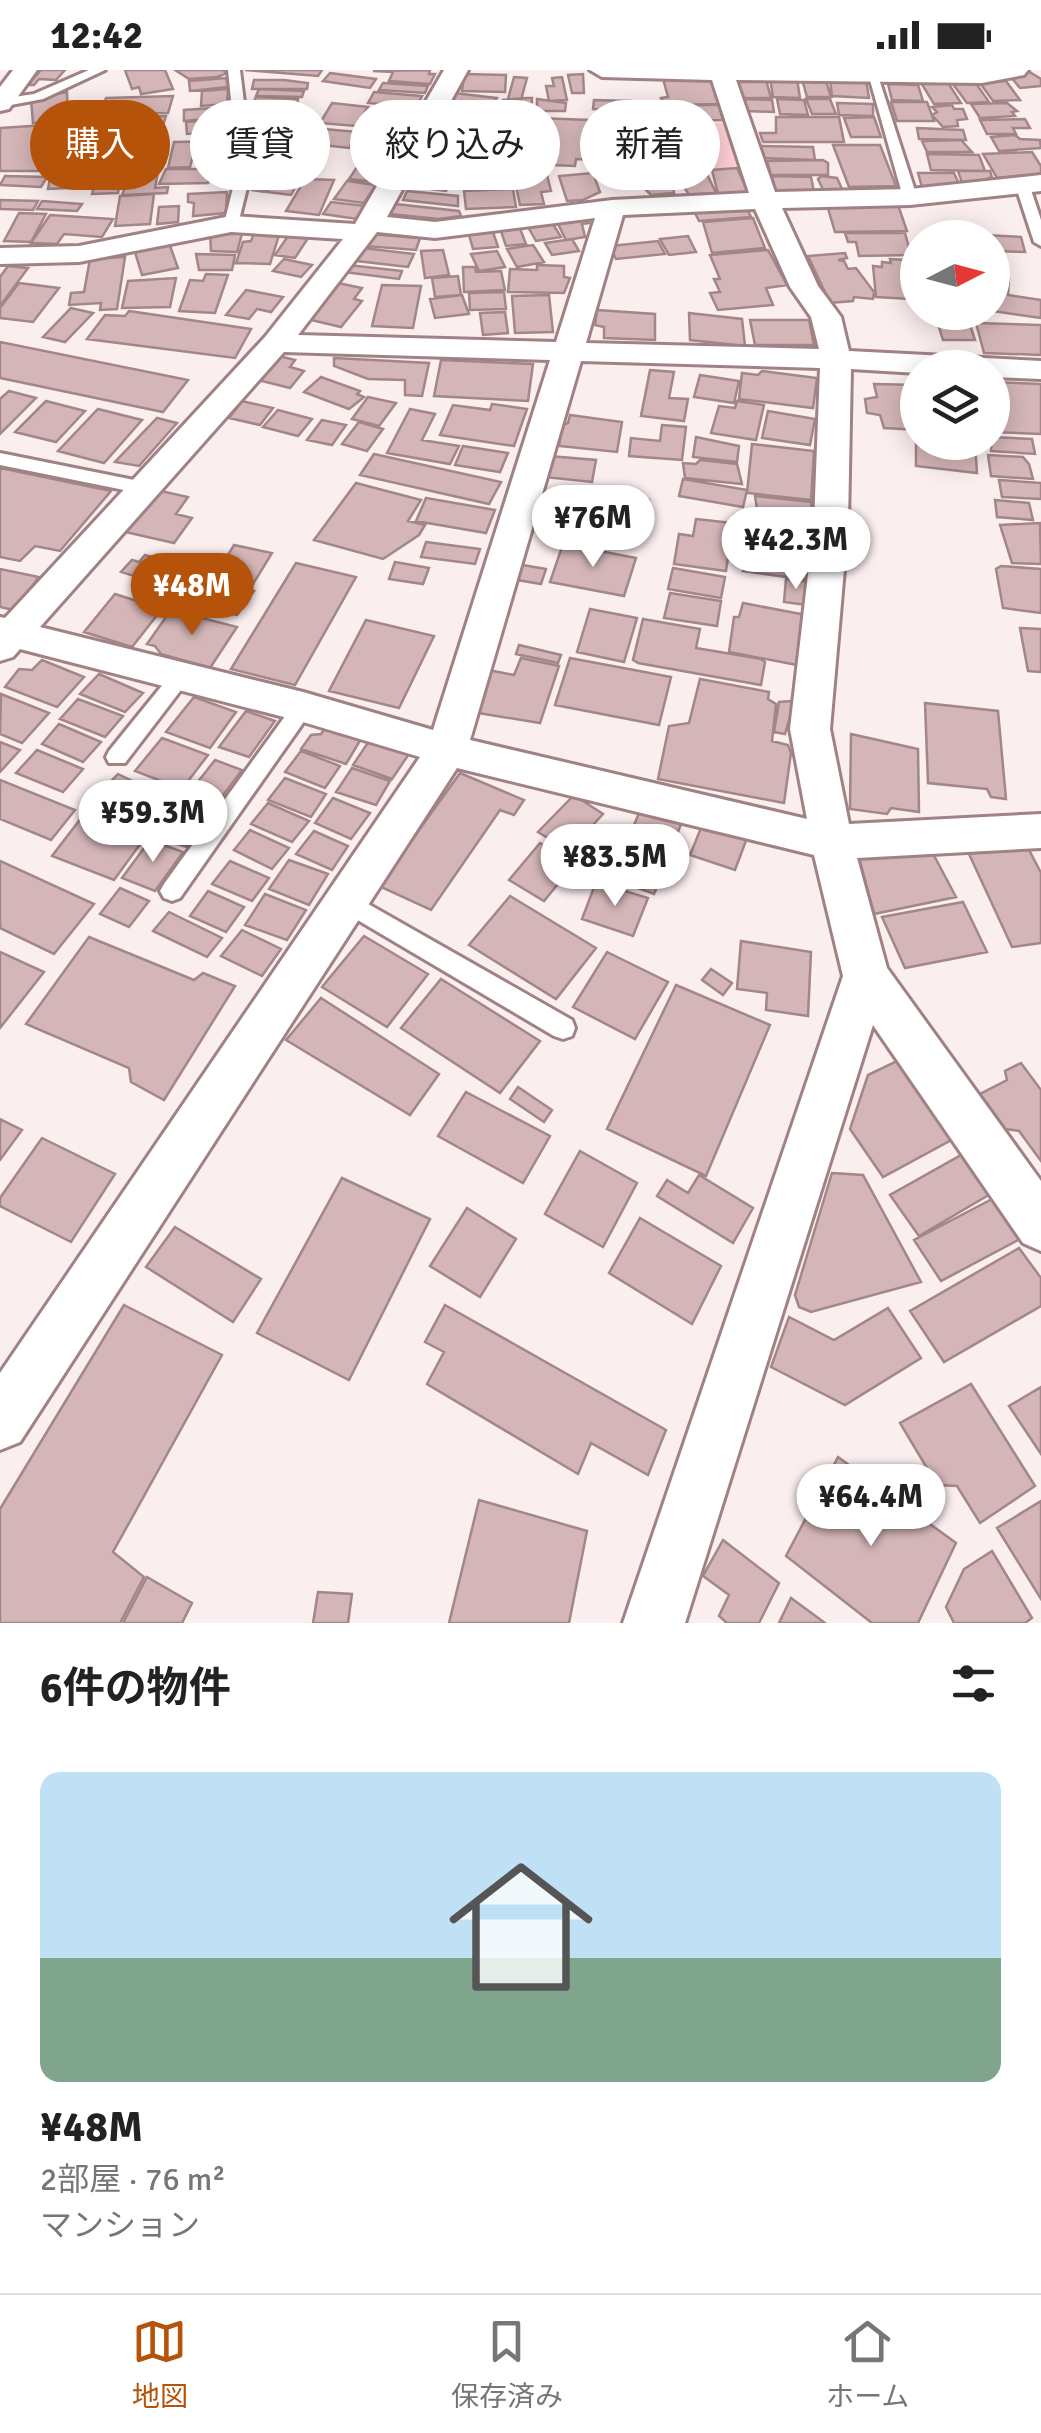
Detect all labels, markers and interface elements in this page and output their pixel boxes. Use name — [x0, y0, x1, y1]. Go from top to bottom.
text: 12:42 — [50, 12, 143, 59]
chip: 購入 — [30, 100, 170, 190]
chip: 賃貸 — [190, 100, 330, 190]
chip: 絞り込み — [350, 100, 560, 190]
chip: 新着 — [580, 100, 720, 190]
north arrow — [900, 220, 1010, 330]
map controls — [900, 220, 1010, 460]
button: layers — [900, 350, 1010, 460]
pin: ¥76M — [534, 485, 652, 570]
text: ¥76M — [554, 498, 632, 537]
pin: ¥42.3M — [715, 507, 877, 592]
text: ¥42.3M — [744, 520, 848, 559]
pin: ¥48M — [133, 553, 251, 638]
text: ¥48M — [153, 566, 231, 605]
pin: ¥59.3M — [72, 780, 234, 865]
text: ¥59.3M — [101, 793, 205, 832]
pin: ¥83.5M — [534, 824, 696, 909]
text: ¥83.5M — [563, 837, 667, 876]
pin: ¥64.4M — [790, 1464, 952, 1549]
text: ¥64.4M — [819, 1477, 923, 1516]
icon: filters — [946, 1656, 1001, 1711]
text: 6件の物件 — [40, 1663, 231, 1714]
icon: home — [431, 1837, 611, 2017]
text: ¥48M — [40, 2102, 143, 2153]
text: 2部屋 · 76 m² — [40, 2160, 226, 2199]
text: マンション — [40, 2206, 200, 2245]
tab: 地図 — [132, 2314, 188, 2414]
tab: 保存済み — [451, 2314, 563, 2414]
tab: ホーム — [826, 2314, 909, 2414]

